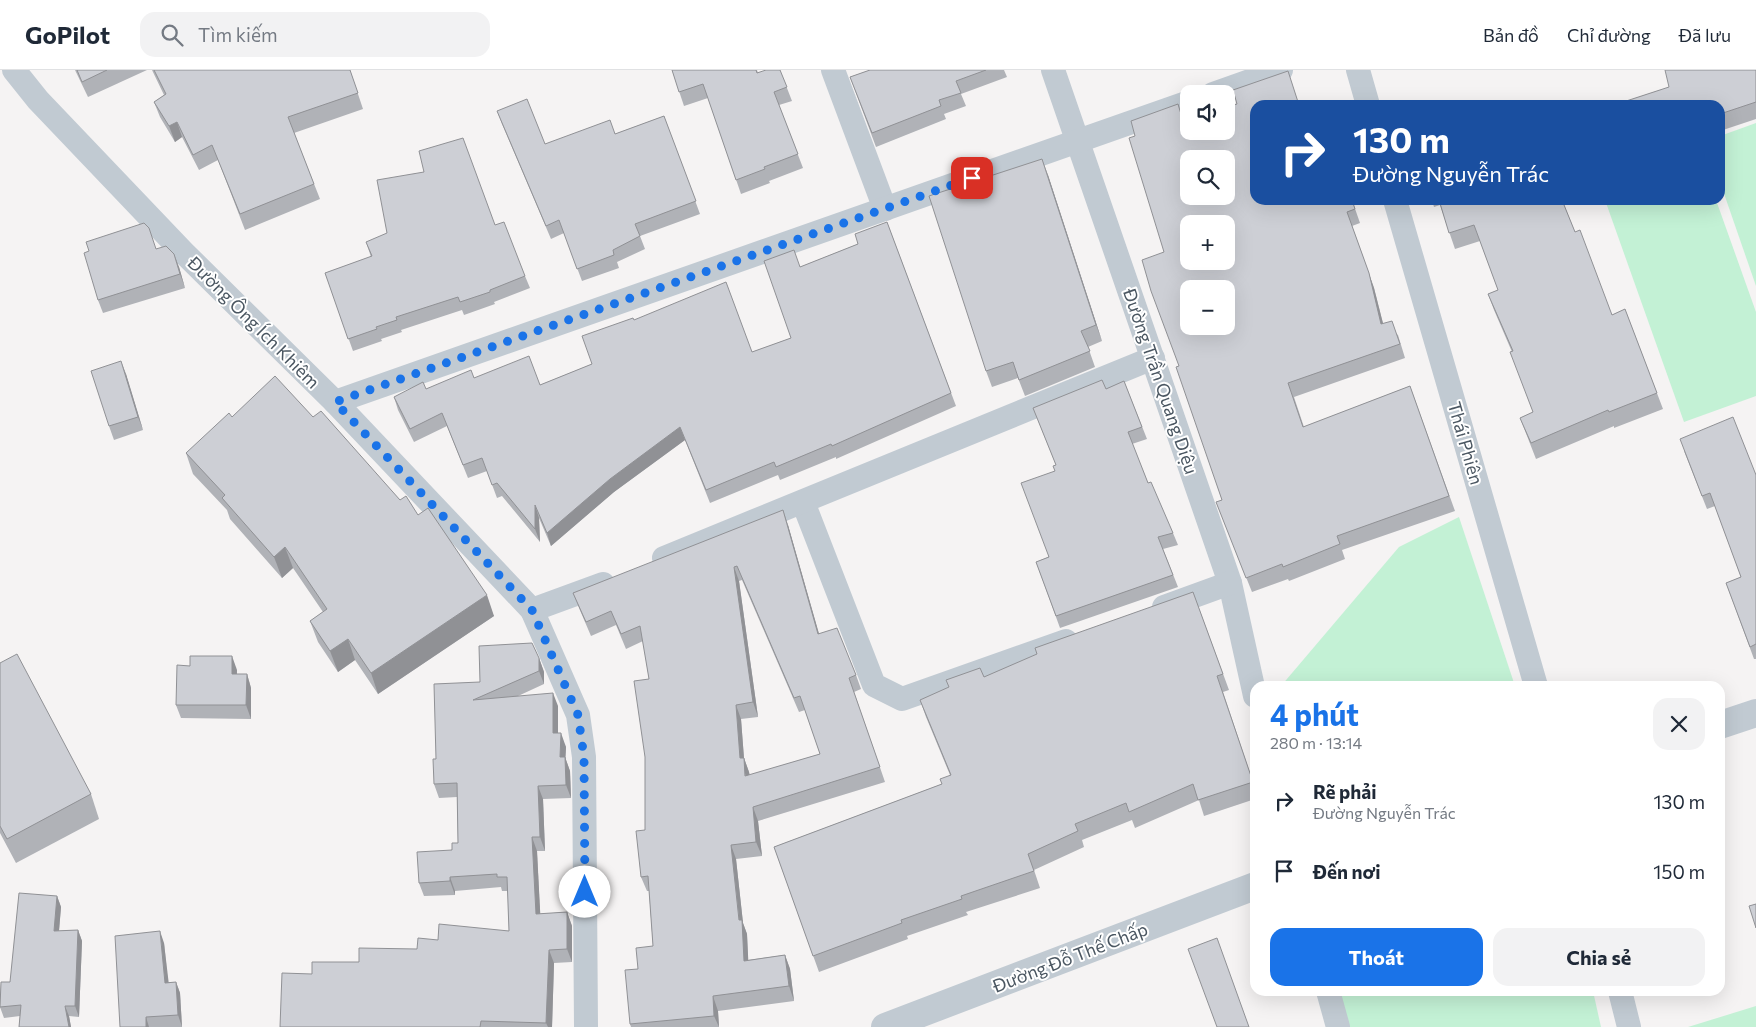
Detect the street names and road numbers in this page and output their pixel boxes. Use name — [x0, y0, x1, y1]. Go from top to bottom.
street label: Đường Ông Ích Khiêm — [183, 251, 325, 393]
street label: Đường Trần Quang Diệu — [1119, 284, 1203, 477]
street label: Thái Phiên — [1444, 399, 1488, 487]
street label: Đường Đỗ Thế Chấp — [988, 917, 1151, 997]

